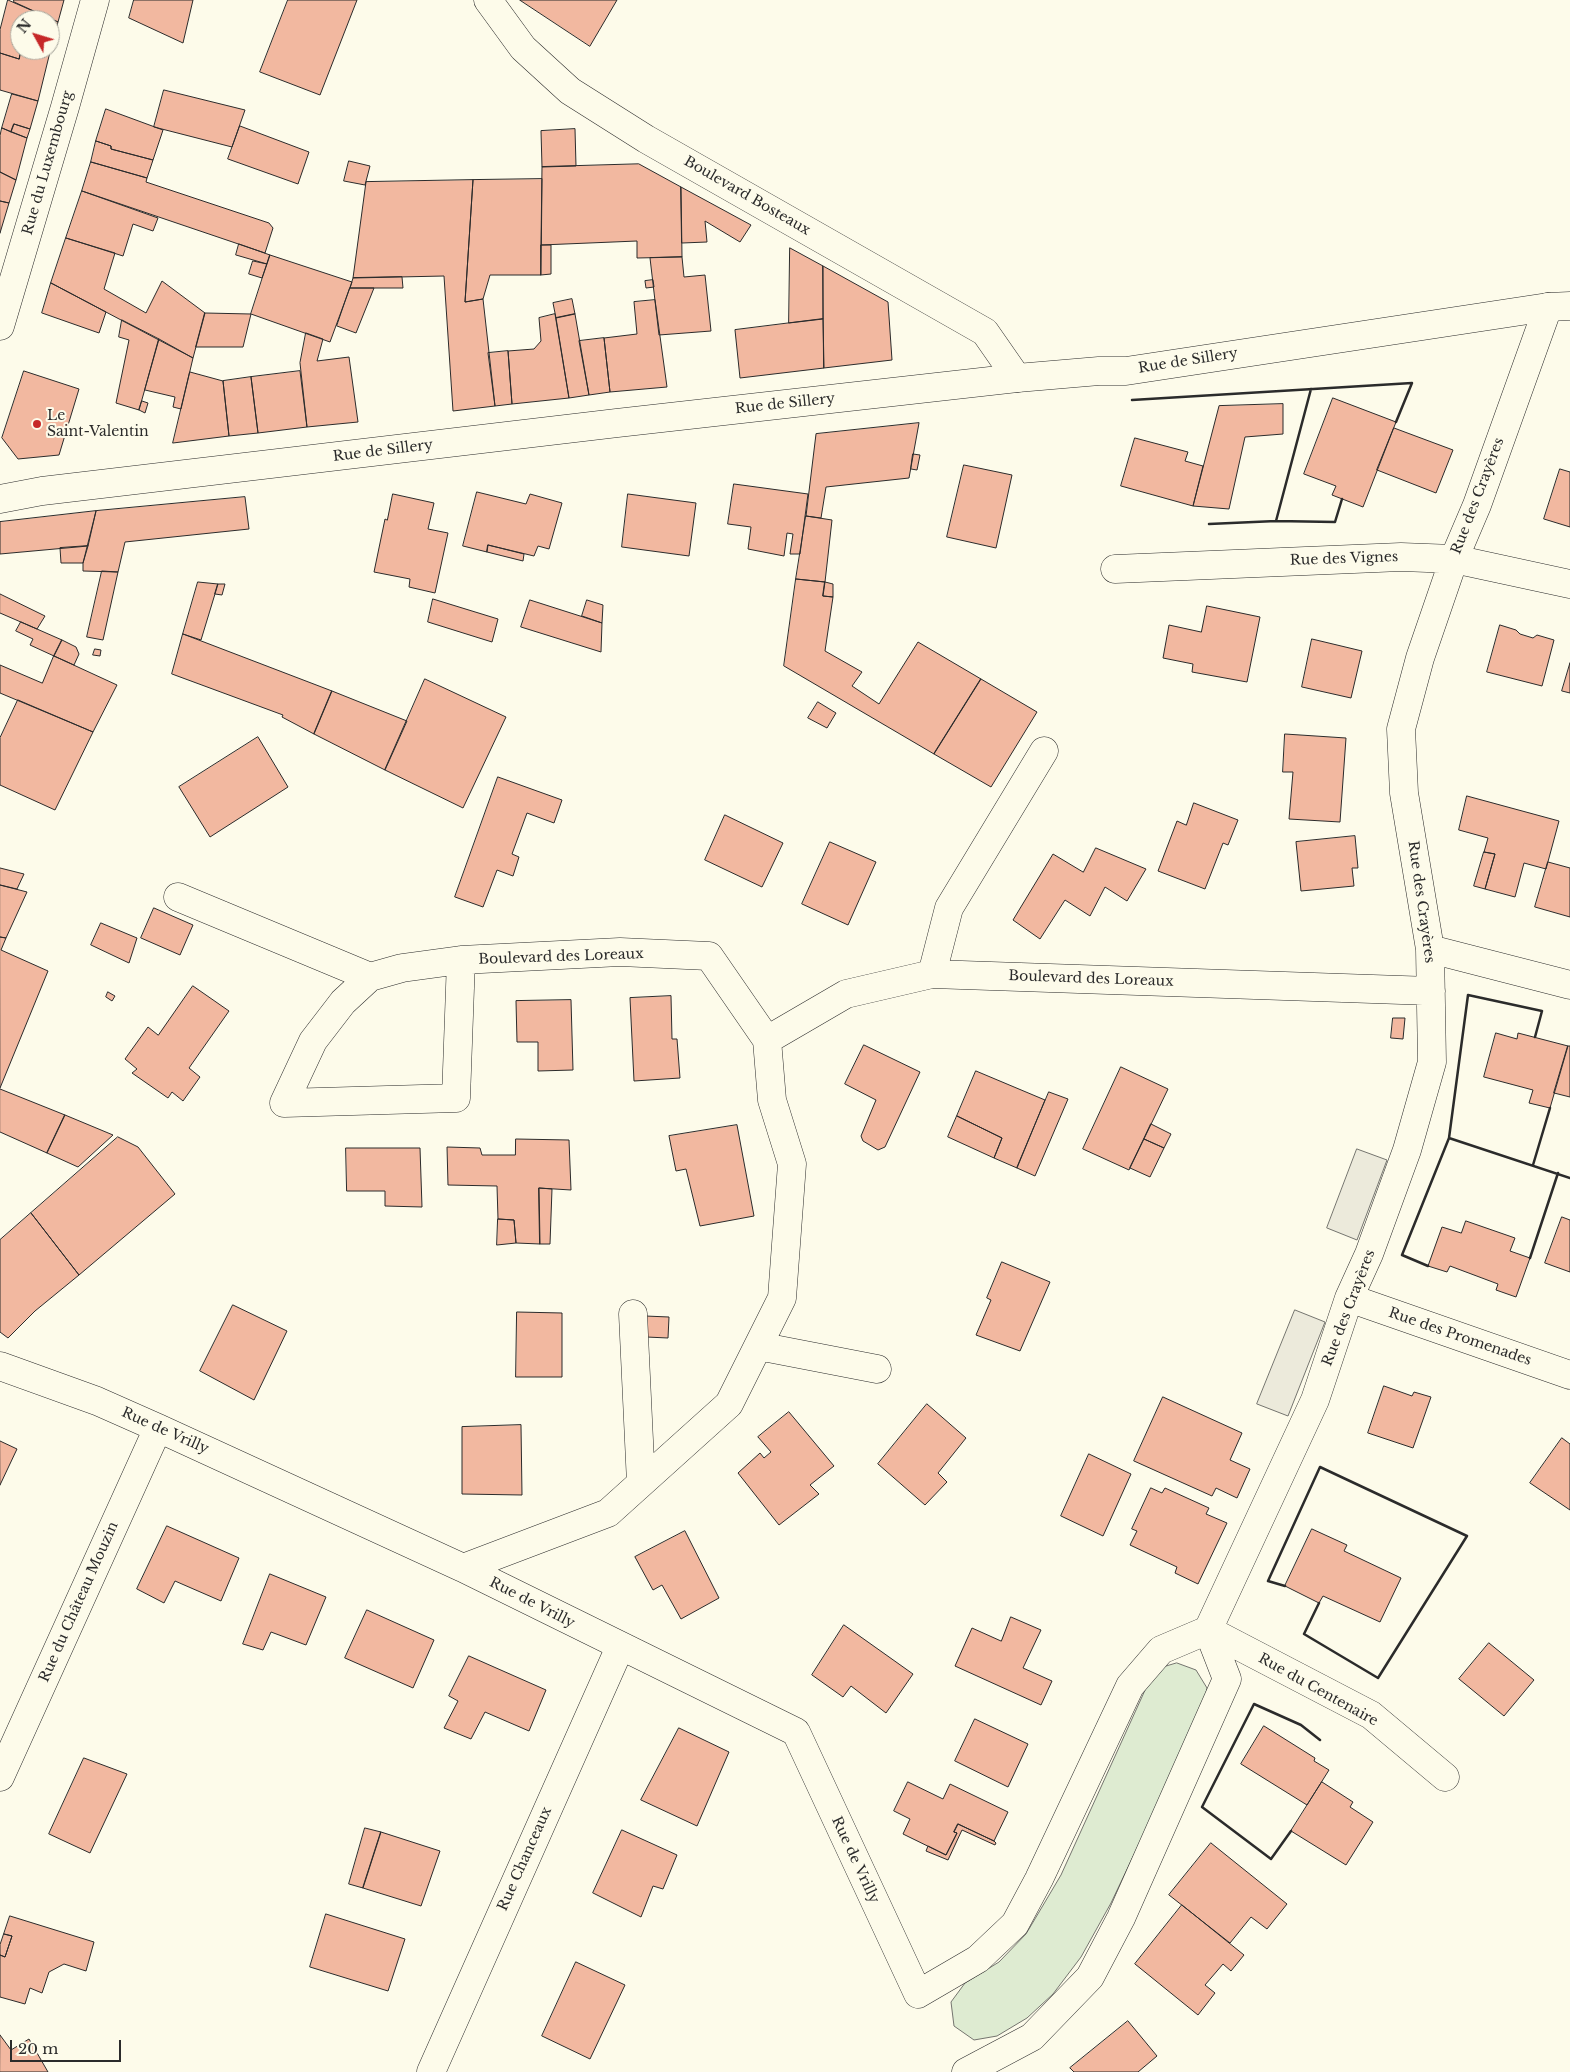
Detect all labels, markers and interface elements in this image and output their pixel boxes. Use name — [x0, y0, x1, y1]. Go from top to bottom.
north arrow — [10, 10, 60, 60]
text: N — [13, 15, 35, 37]
street label: Rue du Luxembourg — [19, 89, 77, 237]
street label: Boulevard Bosteaux — [681, 153, 813, 239]
street label: Rue de Sillery — [1137, 345, 1239, 377]
street label: Rue de Sillery — [734, 390, 836, 418]
place label: Le Saint-Valentin — [47, 408, 149, 441]
marker: Le Saint-Valentin — [31, 418, 43, 430]
street label: Rue des Crayères — [1448, 435, 1508, 557]
street label: Rue de Sillery — [332, 437, 434, 465]
street label: Rue des Vignes — [1290, 549, 1398, 569]
street label: Rue des Crayères — [1404, 840, 1438, 964]
street label: Boulevard des Loreaux — [478, 946, 644, 968]
street label: Boulevard des Loreaux — [1008, 968, 1174, 990]
street label: Rue des Crayères — [1319, 1247, 1379, 1369]
street label: Rue des Promenades — [1386, 1305, 1534, 1369]
street label: Rue de Vrilly — [119, 1404, 211, 1458]
street label: Rue du Château Mouzin — [36, 1519, 122, 1685]
street label: Rue de Vrilly — [487, 1574, 577, 1632]
street label: Rue du Centenaire — [1255, 1650, 1381, 1730]
street label: Rue Chanceaux — [495, 1804, 555, 1914]
street label: Rue de Vrilly — [828, 1814, 882, 1906]
scale bar — [12, 2030, 124, 2062]
text: 20 m — [18, 2039, 58, 2058]

